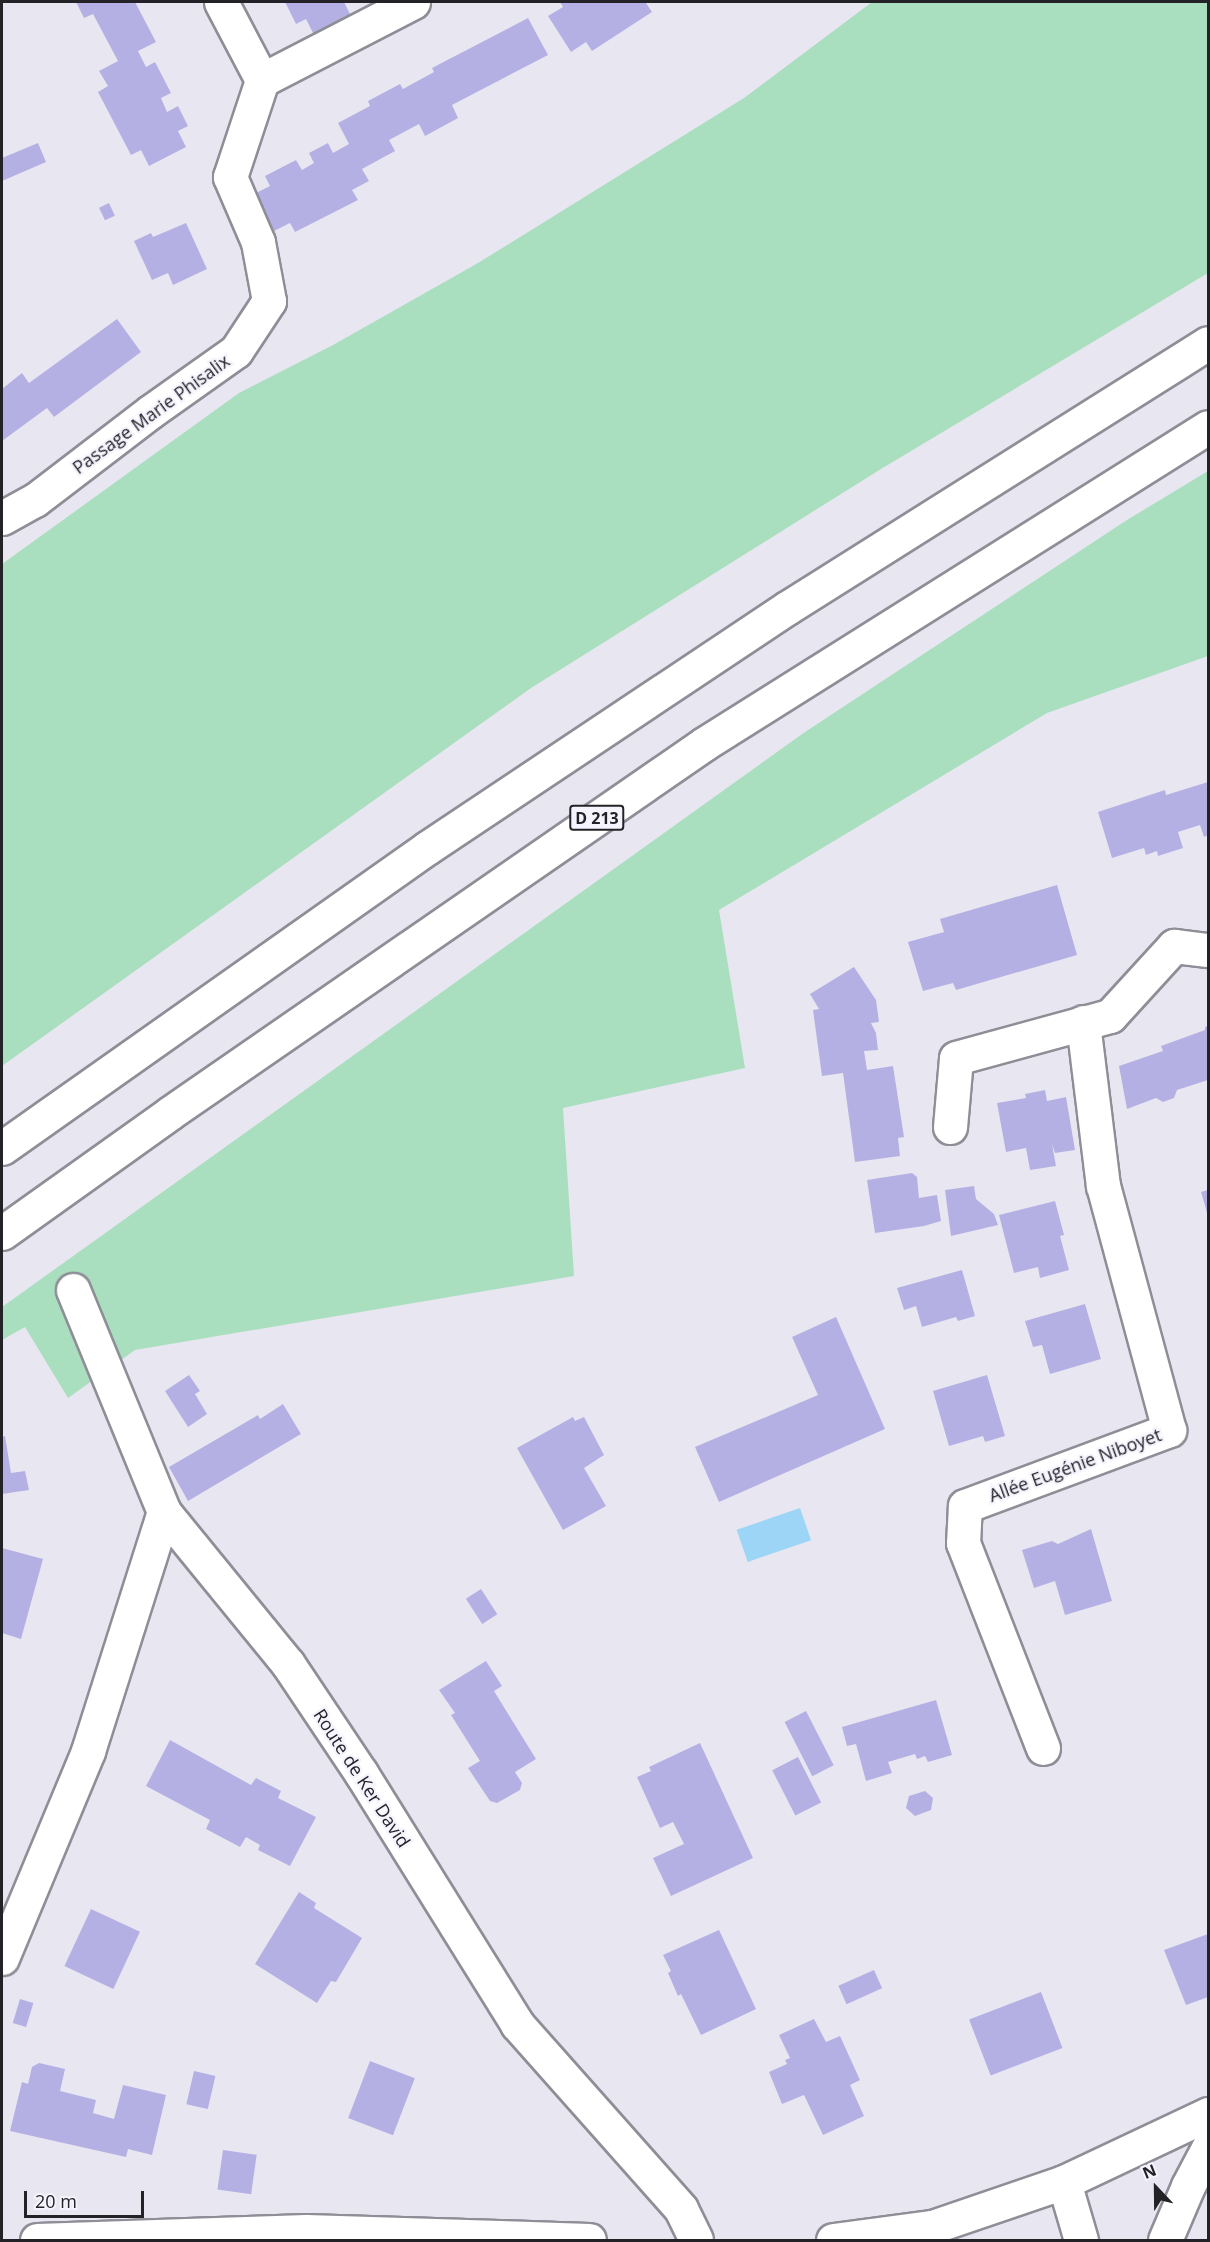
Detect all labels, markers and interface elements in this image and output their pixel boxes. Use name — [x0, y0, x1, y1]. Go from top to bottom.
street label: Passage Marie Phisalix — [68, 350, 234, 478]
road number: D 213 — [568, 805, 626, 831]
street label: Allée Eugénie Niboyet — [986, 1424, 1164, 1506]
street label: Route de Ker David — [309, 1705, 415, 1851]
north arrow — [1126, 2158, 1186, 2218]
text: N — [1139, 2159, 1159, 2184]
scale bar — [27, 2179, 147, 2217]
text: 20 m — [35, 2189, 77, 2213]

